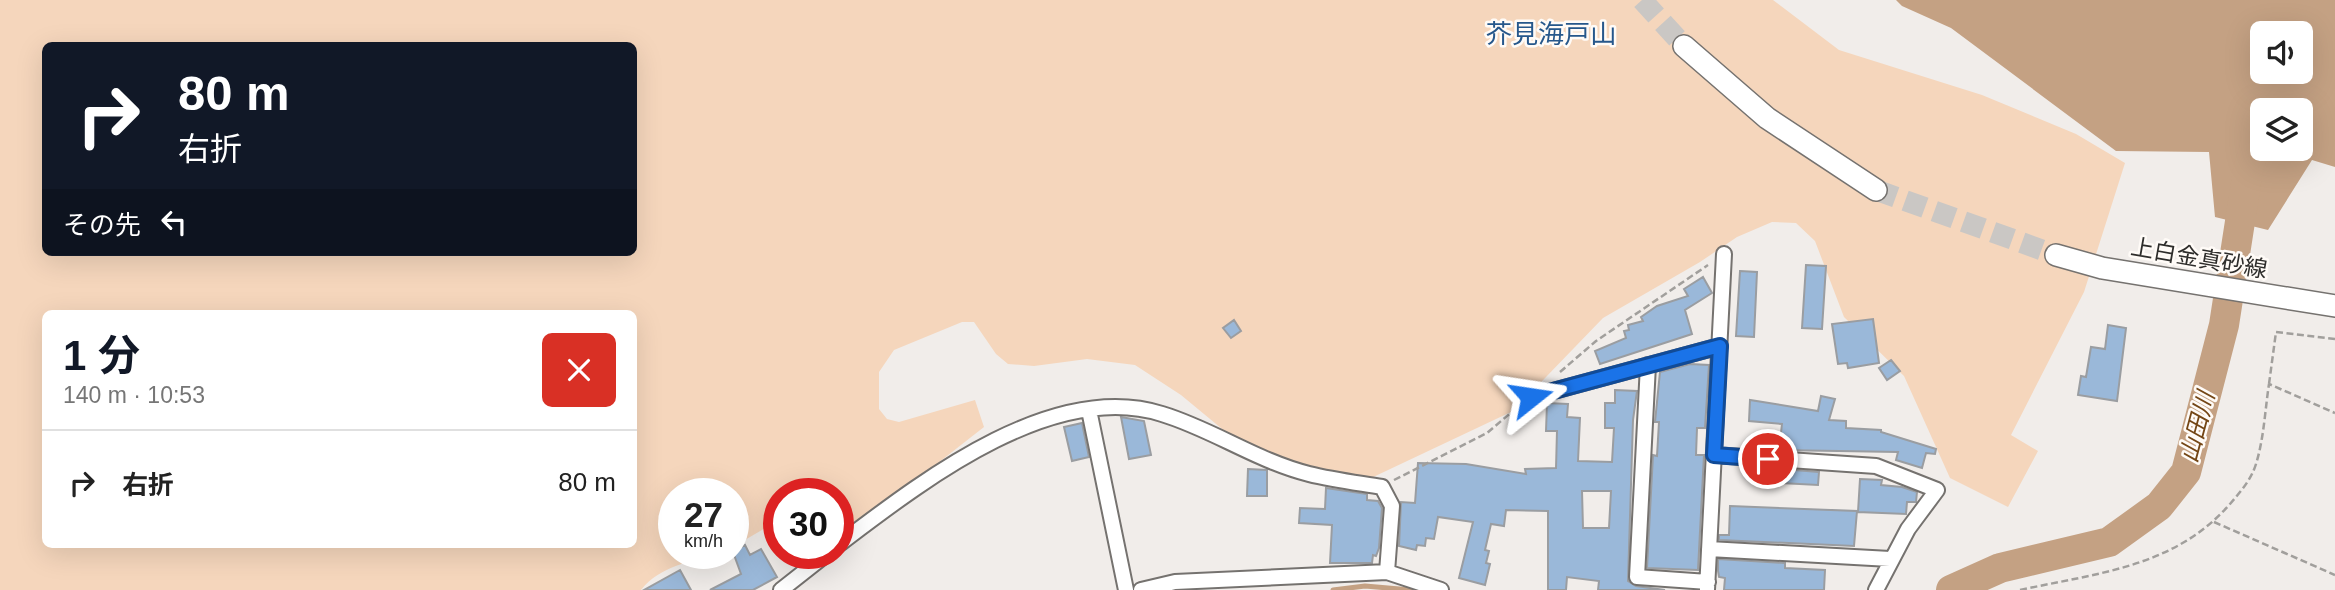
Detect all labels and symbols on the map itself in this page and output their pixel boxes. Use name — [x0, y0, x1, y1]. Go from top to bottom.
district label: 芥見海戸山 — [1486, 19, 1616, 49]
street label: 上白金真砂線 — [2129, 233, 2269, 283]
position arrow — [1494, 360, 1568, 434]
water label: 山田川 — [2175, 386, 2220, 465]
pin — [1738, 429, 1798, 489]
speed limit sign: 30 — [763, 478, 854, 569]

